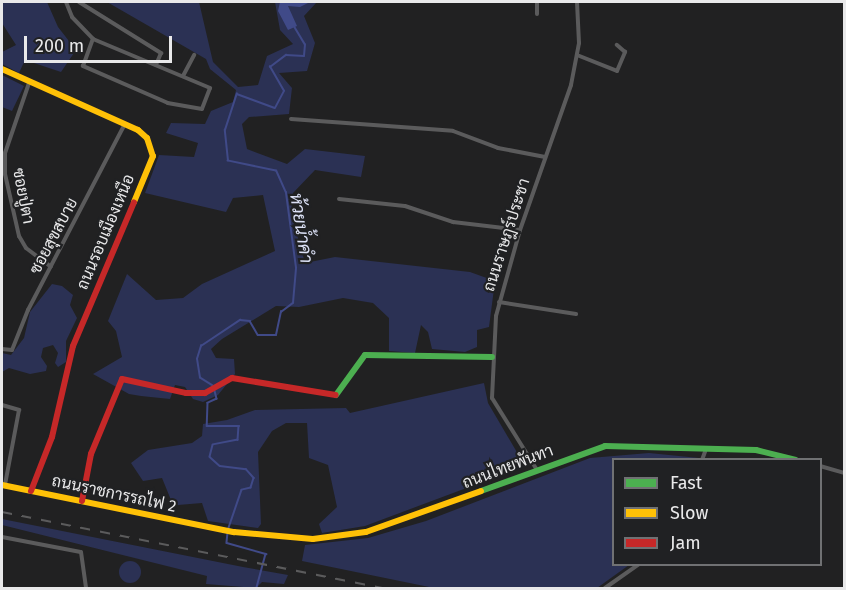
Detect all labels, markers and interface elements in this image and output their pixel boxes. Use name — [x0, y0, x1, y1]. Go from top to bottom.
scale bar — [27, 24, 176, 62]
text: 200 m — [35, 35, 84, 57]
street label: ซอยปู่ตา — [8, 167, 38, 225]
street label: ถนนรอบเมืองเหนือ — [73, 172, 139, 292]
street label: ถนนราษฎร์ประชา — [480, 176, 534, 294]
water label: ห้วยน้ำคำ — [285, 191, 317, 265]
street label: ซอยสุขสบาย — [26, 195, 82, 277]
street label: ถนนไทยพันทา — [460, 441, 556, 493]
legend — [612, 458, 822, 566]
street label: ถนนราชการรถไฟ 2 — [50, 471, 178, 517]
text: Fast — [670, 472, 702, 494]
text: Slow — [670, 502, 708, 524]
text: Jam — [670, 532, 701, 554]

